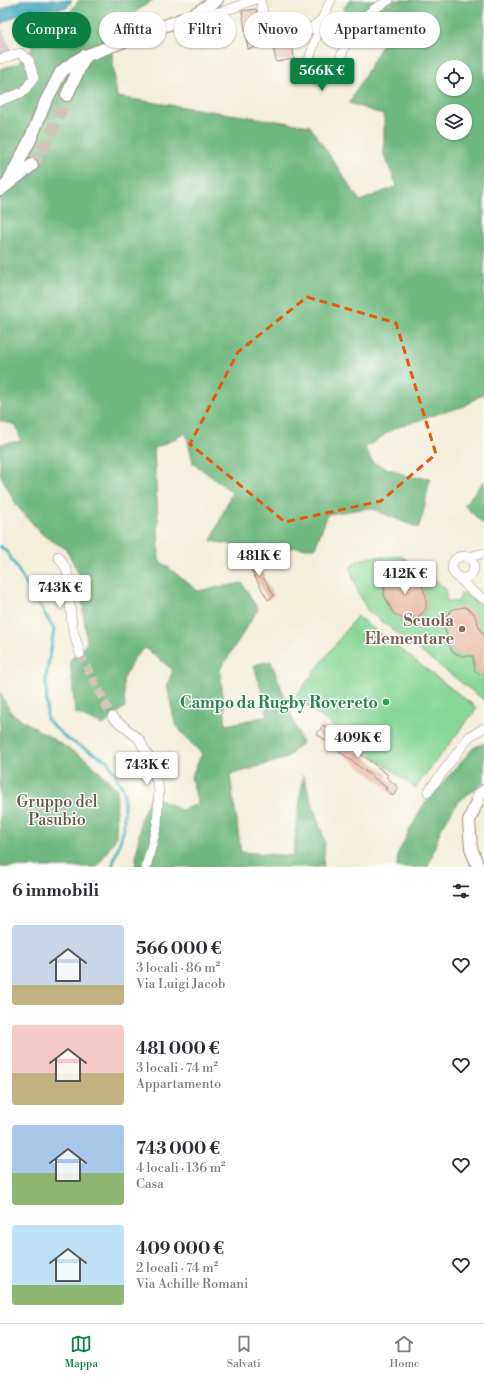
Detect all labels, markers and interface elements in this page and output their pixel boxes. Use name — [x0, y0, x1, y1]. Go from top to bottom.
chip: Compra — [12, 12, 91, 48]
chip: Affitta — [99, 12, 166, 48]
chip: Filtri — [174, 12, 236, 48]
chip: Nuovo — [244, 12, 312, 48]
chip: Appartamento — [320, 12, 440, 48]
pin: 566K € — [289, 58, 355, 92]
map controls — [436, 60, 472, 140]
button: locate — [436, 60, 472, 96]
text: 566K € — [299, 63, 345, 79]
button: layers — [436, 104, 472, 140]
pin: 481K € — [226, 543, 292, 577]
text: 481K € — [237, 548, 281, 564]
pin: 412K € — [372, 561, 438, 595]
text: 412K € — [383, 566, 427, 582]
pin: 743K € — [27, 575, 93, 609]
text: 743K € — [38, 580, 82, 596]
place label: Scuola Elementare — [365, 611, 454, 649]
marker: Scuola Elementare — [457, 624, 467, 634]
place label: Campo da Rugby Rovereto — [180, 693, 378, 713]
marker: Campo da Rugby Rovereto — [381, 697, 391, 707]
pin: 409K € — [325, 725, 391, 759]
text: 409K € — [334, 730, 382, 746]
pin: 743K € — [114, 752, 180, 786]
text: 743K € — [125, 757, 169, 773]
park label: Gruppo del Pasubio — [17, 792, 98, 830]
text: 6 immobili — [12, 880, 99, 902]
icon: filters — [450, 880, 472, 902]
text: 566 000 € — [136, 938, 222, 960]
icon: home — [44, 941, 92, 989]
icon: heart — [450, 954, 472, 976]
text: 3 locali · 86 m² — [136, 960, 220, 976]
text: Via Luigi Jacob — [136, 976, 225, 992]
text: 481 000 € — [136, 1038, 220, 1060]
icon: home — [44, 1041, 92, 1089]
icon: heart — [450, 1054, 472, 1076]
text: 3 locali · 74 m² — [136, 1060, 218, 1076]
text: Appartamento — [136, 1076, 221, 1092]
text: 743 000 € — [136, 1138, 220, 1160]
icon: home — [44, 1141, 92, 1189]
icon: heart — [450, 1154, 472, 1176]
text: 4 locali · 136 m² — [136, 1160, 226, 1176]
text: Casa — [136, 1176, 164, 1192]
text: 409 000 € — [136, 1238, 224, 1260]
icon: home — [44, 1241, 92, 1289]
icon: heart — [450, 1254, 472, 1276]
text: 2 locali · 74 m² — [136, 1260, 218, 1276]
text: Via Achille Romani — [136, 1276, 248, 1292]
tab: Mappa — [64, 1333, 98, 1371]
tab: Salvati — [227, 1333, 261, 1371]
tab: Home — [389, 1333, 420, 1371]

